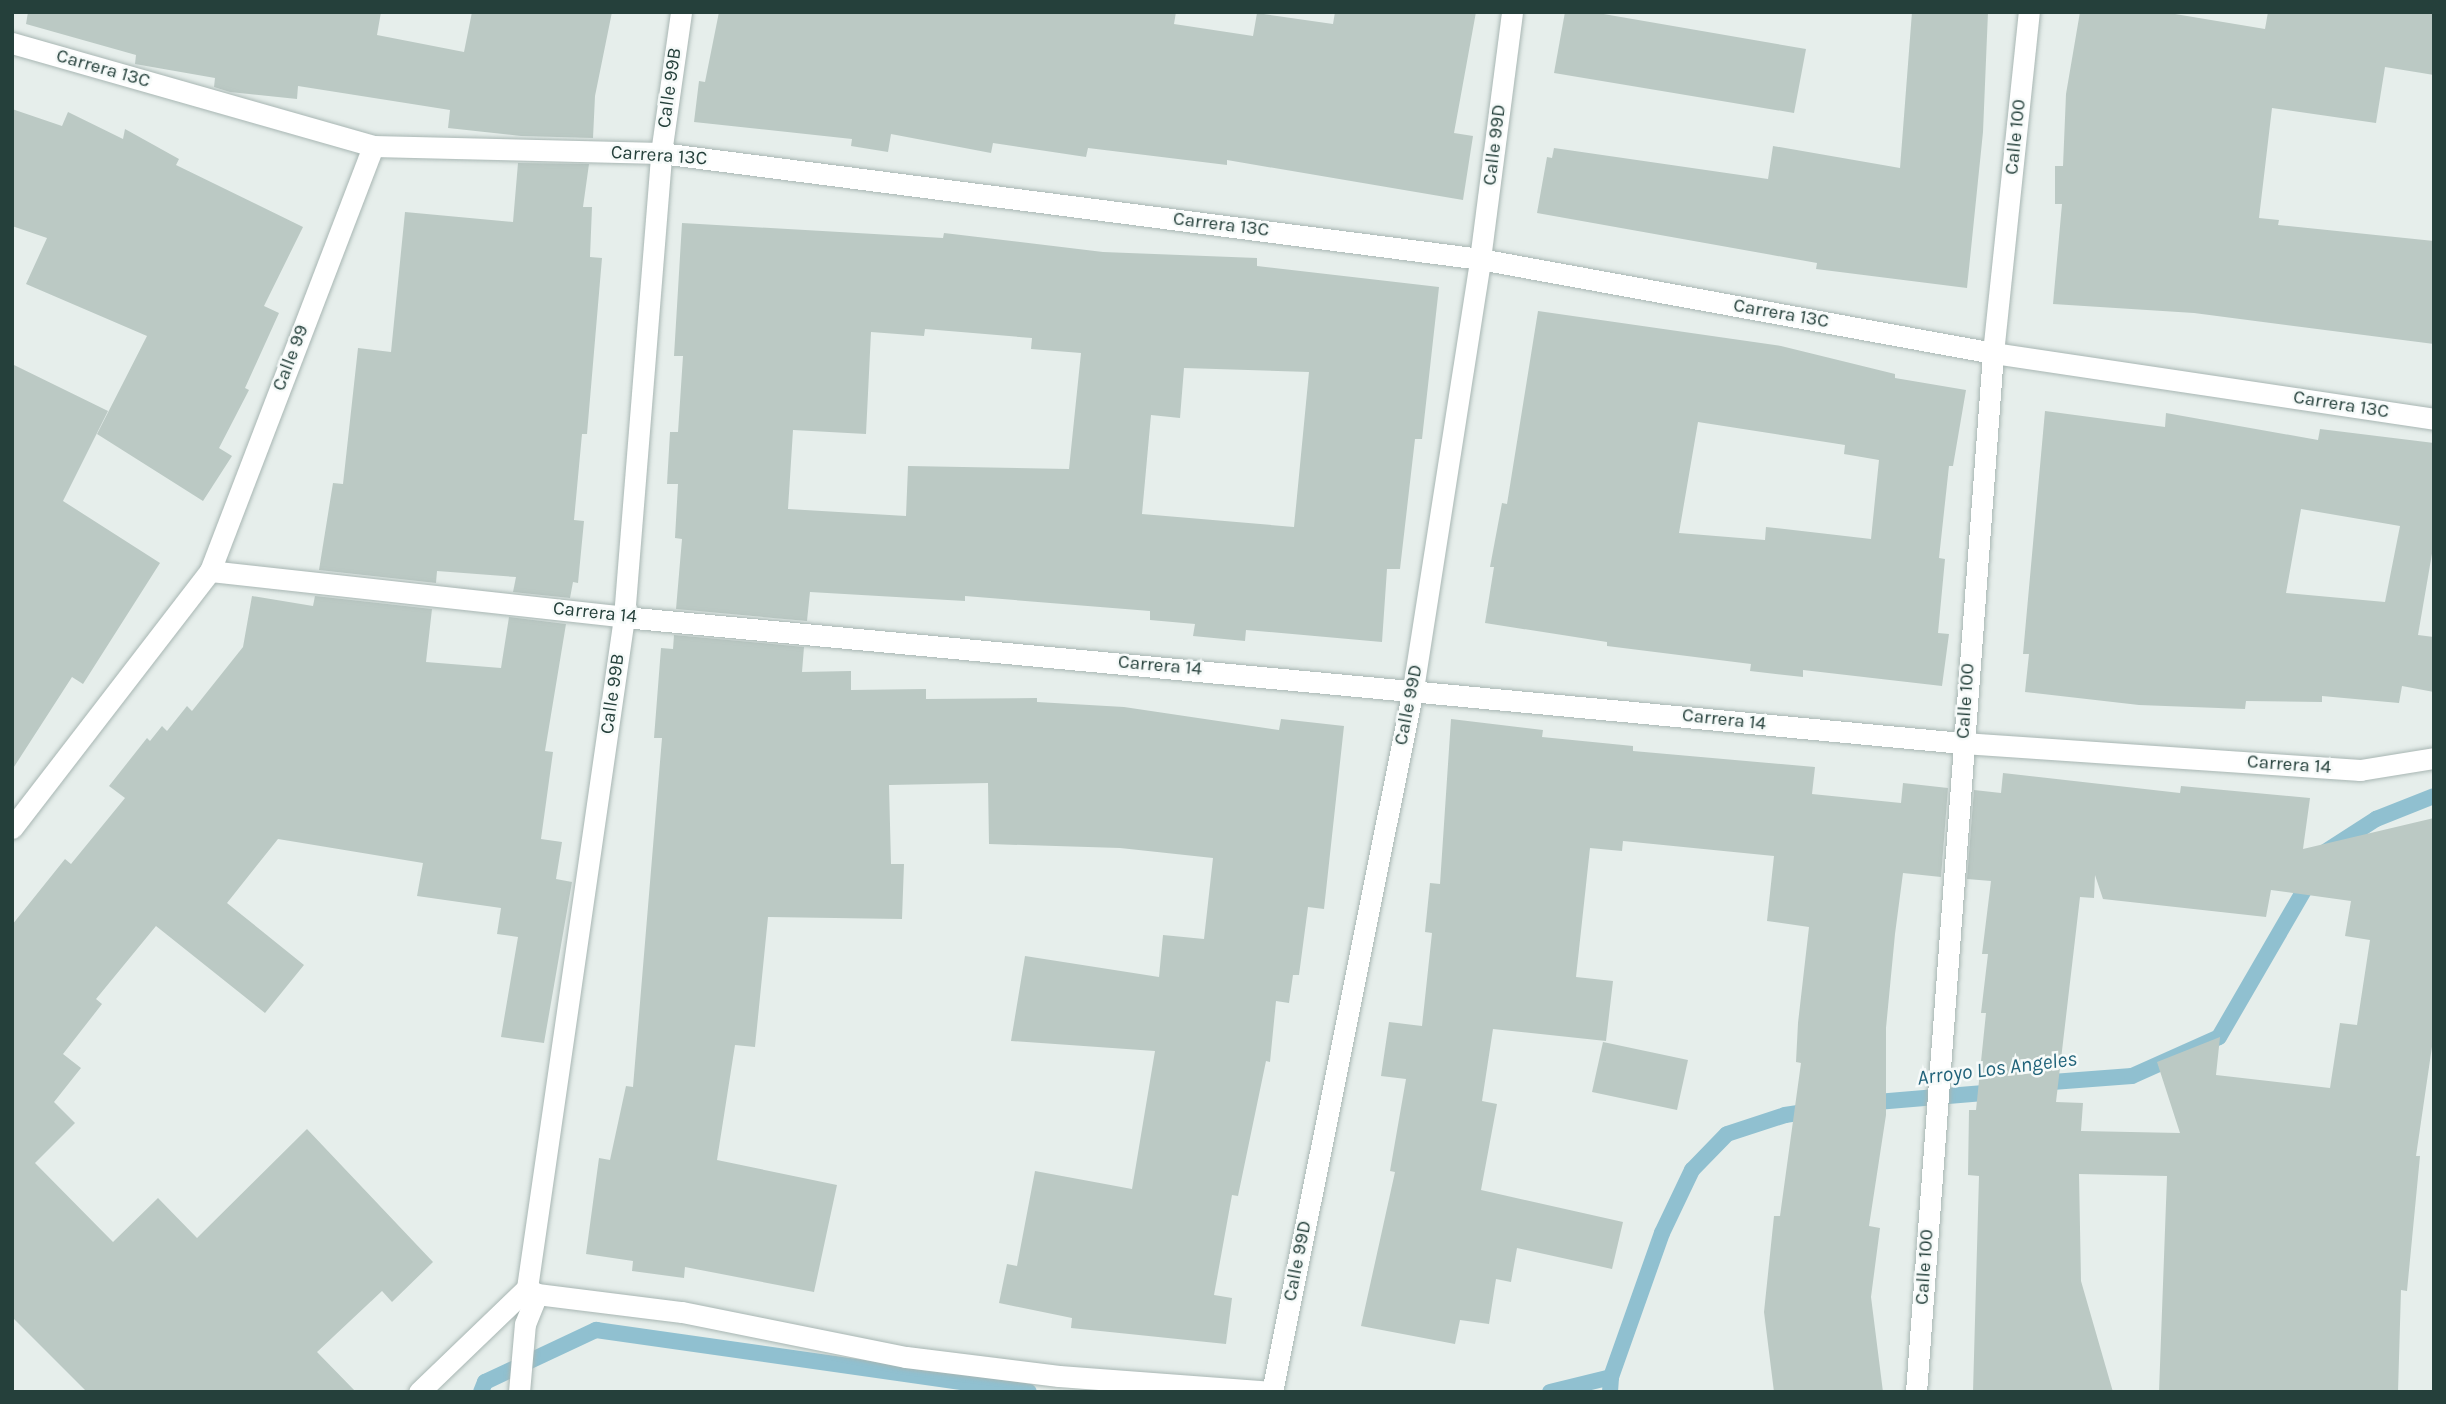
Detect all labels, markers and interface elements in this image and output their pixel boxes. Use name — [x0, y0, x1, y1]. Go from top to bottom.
street label: Carrera 13C — [53, 45, 153, 93]
street label: Calle 99B — [653, 46, 687, 130]
street label: Calle 100 — [2001, 98, 2031, 176]
street label: Calle 99D — [1479, 103, 1511, 187]
street label: Carrera 13C — [610, 141, 708, 171]
street label: Carrera 13C — [1172, 208, 1270, 242]
street label: Carrera 13C — [1731, 294, 1831, 334]
street label: Calle 99 — [268, 322, 314, 394]
street label: Carrera 13C — [2292, 386, 2390, 424]
street label: Carrera 14 — [552, 597, 638, 629]
street label: Carrera 14 — [1117, 651, 1203, 681]
street label: Calle 99B — [596, 652, 630, 736]
street label: Calle 100 — [1952, 662, 1980, 740]
street label: Calle 99D — [1390, 663, 1428, 747]
street label: Carrera 14 — [1681, 704, 1767, 736]
street label: Carrera 14 — [2246, 751, 2332, 779]
water label: Arroyo Los Angeles — [1916, 1046, 2078, 1090]
street label: Calle 99D — [1279, 1219, 1317, 1303]
street label: Calle 100 — [1911, 1228, 1939, 1306]

